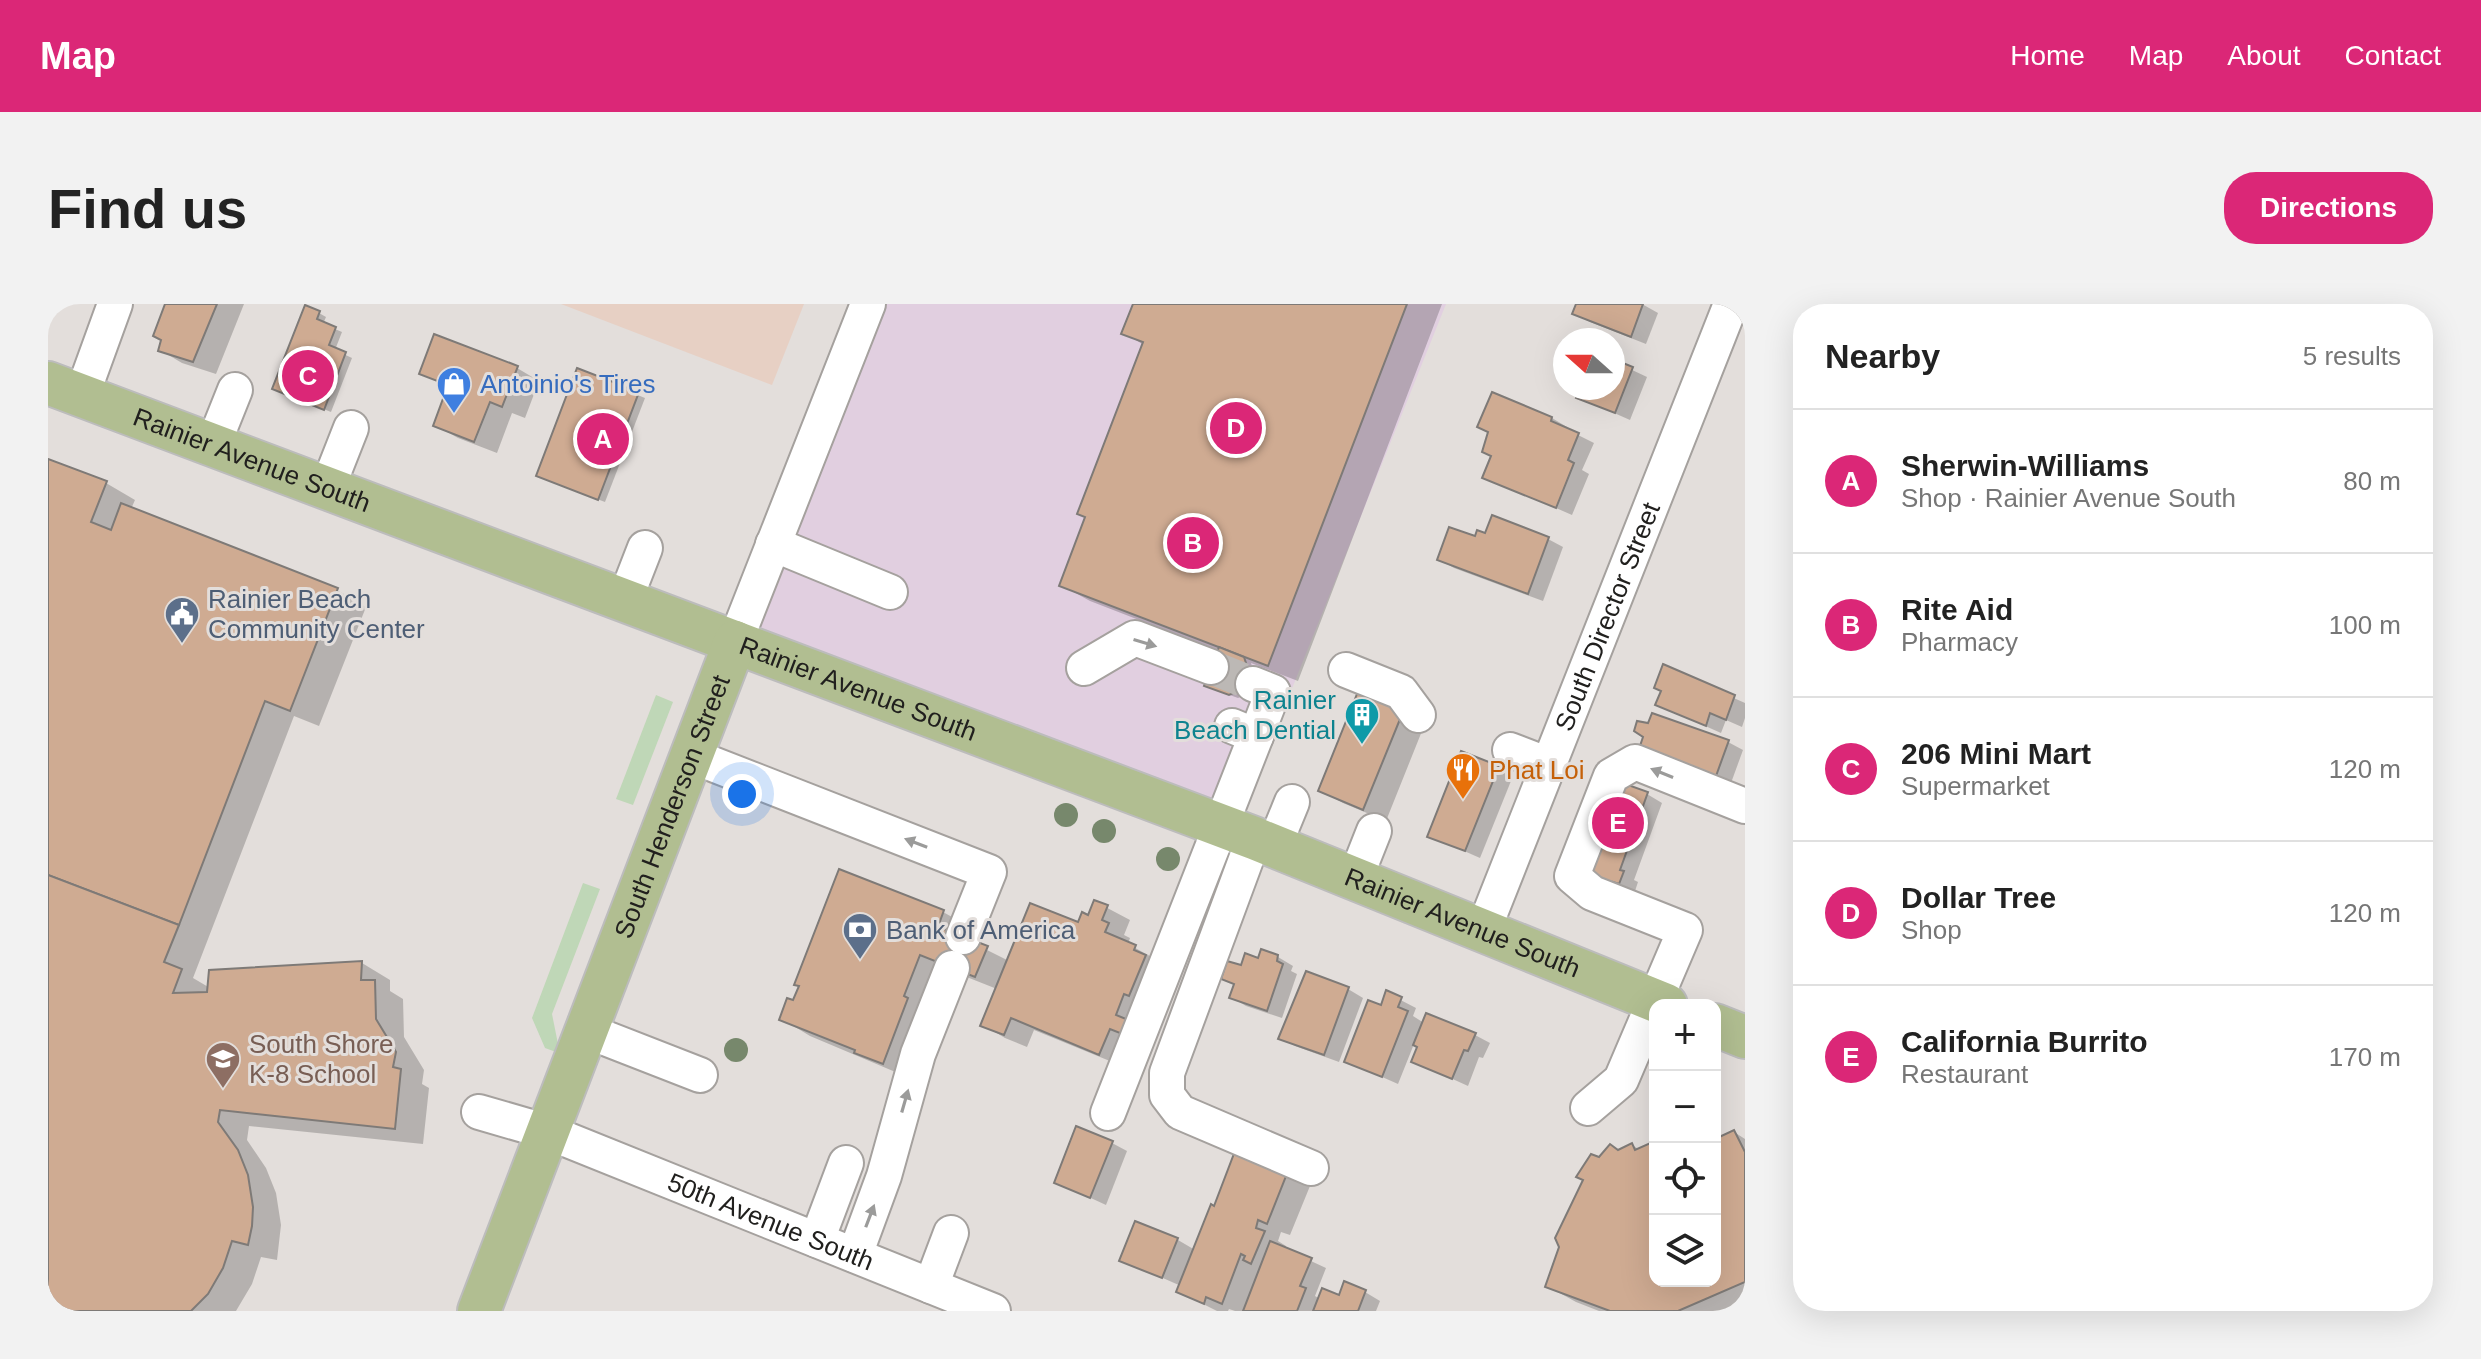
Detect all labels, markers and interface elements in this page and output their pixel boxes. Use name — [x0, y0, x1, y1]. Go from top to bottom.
text: Map — [40, 35, 116, 77]
text: Home — [2010, 40, 2085, 71]
text: Map — [2129, 40, 2183, 71]
text: About — [2227, 40, 2301, 71]
text: Contact — [2345, 40, 2441, 71]
button: Directions — [2224, 172, 2433, 244]
text: Find us — [48, 177, 247, 240]
north arrow — [1553, 328, 1625, 400]
text: Nearby — [1825, 337, 1940, 375]
text: 5 results — [2303, 341, 2401, 371]
pin: C — [282, 346, 334, 406]
shop icon: Antoinio's Tires — [435, 365, 473, 415]
place label: Antoinio's Tires — [480, 369, 656, 399]
pin: D — [1210, 398, 1262, 458]
street label: Rainier Avenue South — [129, 402, 375, 518]
pin: A — [577, 409, 629, 469]
text: Sherwin-Williams — [1901, 449, 2149, 482]
text: A — [1842, 466, 1860, 496]
text: 80 m — [2343, 466, 2401, 496]
text: Shop · Rainier Avenue South — [1901, 483, 2236, 513]
street label: South Director Street — [1549, 498, 1666, 735]
pin: B — [1167, 513, 1219, 573]
place label: Rainier Beach Community Center — [208, 584, 425, 644]
text: Rite Aid — [1901, 593, 2013, 626]
public building icon: Rainier Beach Community Center — [163, 595, 201, 645]
text: B — [1842, 610, 1860, 640]
text: 100 m — [2329, 610, 2401, 640]
text: Pharmacy — [1901, 627, 2018, 657]
street label: Rainier Avenue South — [735, 630, 981, 747]
one-way arrow — [1133, 637, 1157, 650]
street label: South Henderson Street — [608, 670, 736, 942]
place label: Rainier Beach Dential — [1174, 685, 1336, 745]
building icon: Rainier Beach Dential — [1343, 696, 1381, 746]
text: 206 Mini Mart — [1901, 737, 2091, 770]
restaurant icon: Phat Loi — [1444, 751, 1482, 801]
text: C — [1842, 754, 1860, 784]
text: 120 m — [2329, 754, 2401, 784]
place label: Phat Loi — [1489, 755, 1584, 785]
one-way arrow — [1650, 767, 1674, 780]
text: Supermarket — [1901, 771, 2050, 801]
your location — [722, 774, 762, 814]
pin: E — [1592, 793, 1644, 853]
one-way arrow — [904, 837, 928, 850]
street label: Rainier Avenue South — [1341, 861, 1585, 984]
text: Dollar Tree — [1901, 881, 2056, 914]
text: D — [1842, 898, 1860, 928]
text: 120 m — [2329, 898, 2401, 928]
bank icon: Bank of America — [841, 911, 879, 961]
place label: Bank of America — [886, 915, 1076, 945]
text: Shop — [1901, 915, 1962, 945]
map controls — [1649, 999, 1721, 1287]
button: + — [1649, 999, 1721, 1071]
text: California Burrito — [1901, 1025, 2148, 1058]
place label: South Shore K-8 School — [249, 1029, 394, 1089]
school or university icon: South Shore K-8 School — [204, 1040, 242, 1090]
text: E — [1842, 1042, 1860, 1072]
text: 170 m — [2329, 1042, 2401, 1072]
text: Restaurant — [1901, 1059, 2028, 1089]
button: − — [1649, 1071, 1721, 1143]
one-way arrow — [899, 1089, 912, 1113]
button: locate — [1649, 1143, 1721, 1215]
street label: 50th Avenue South — [663, 1167, 878, 1276]
one-way arrow — [864, 1204, 876, 1228]
button: layers — [1649, 1215, 1721, 1287]

